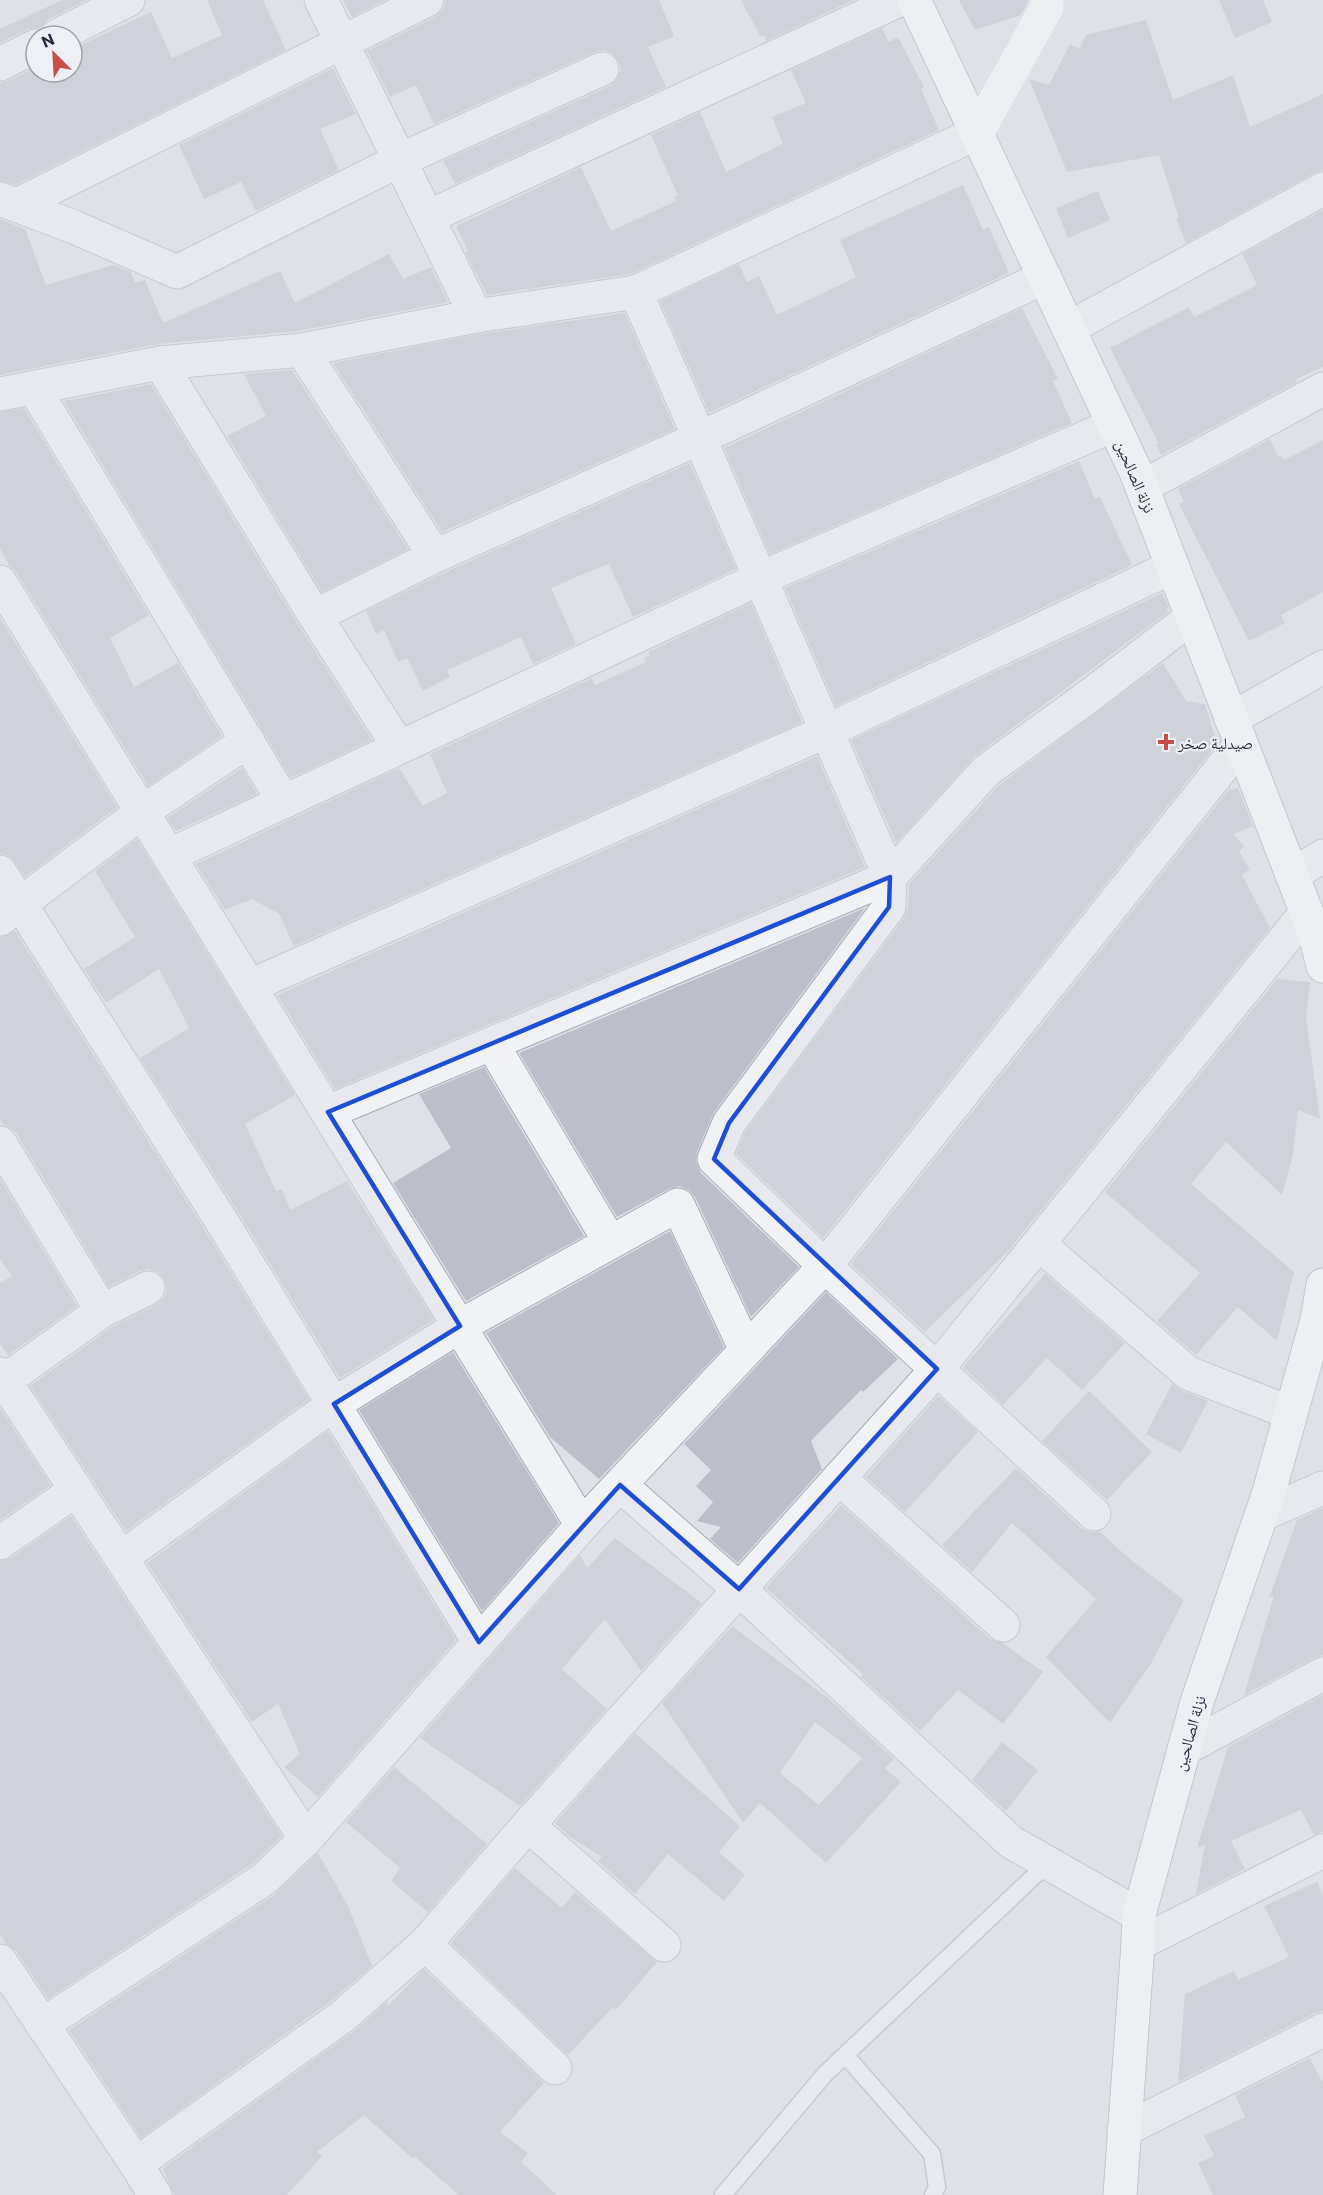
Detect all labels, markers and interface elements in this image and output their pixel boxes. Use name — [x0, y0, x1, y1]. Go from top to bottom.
north arrow — [24, 24, 84, 84]
text: N — [38, 29, 57, 51]
street label: نزلة الصالحين — [1110, 437, 1160, 516]
place label: صيدلية صخر — [1177, 733, 1253, 753]
marker: صيدلية صخر — [1159, 735, 1173, 749]
street label: نزلة الصالحين — [1169, 1693, 1211, 1773]

